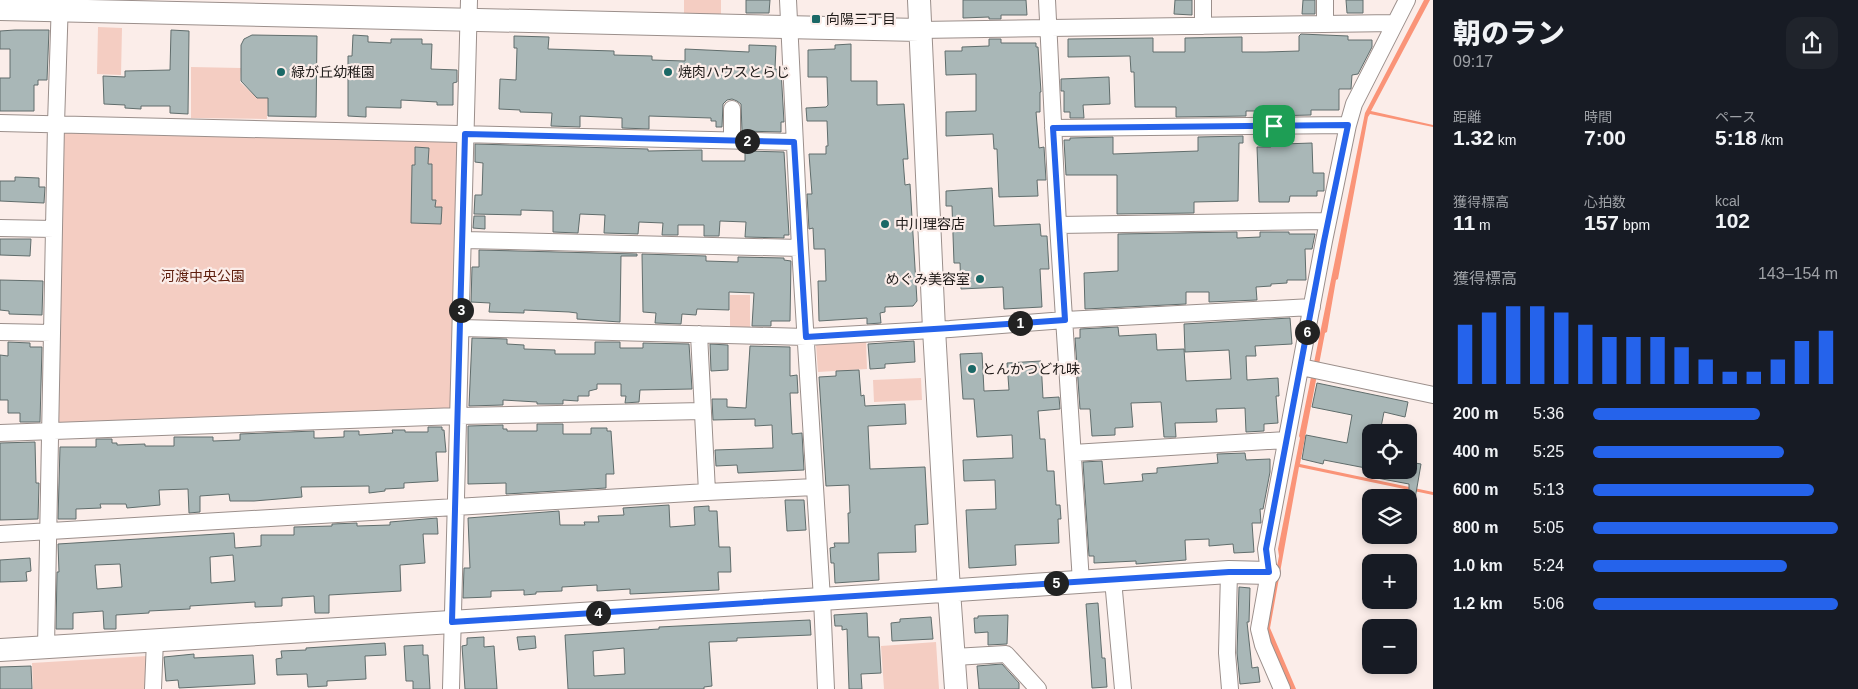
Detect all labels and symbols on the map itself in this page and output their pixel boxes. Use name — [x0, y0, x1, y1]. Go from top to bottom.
place label: 向陽三丁目 — [826, 11, 896, 27]
marker: 向陽三丁目 — [810, 13, 822, 25]
place label: 緑が丘幼稚園 — [291, 64, 375, 80]
place label: 焼肉ハウスとらじ — [678, 64, 790, 80]
marker: 緑が丘幼稚園 — [275, 66, 287, 78]
marker: 焼肉ハウスとらじ — [662, 66, 674, 78]
pin — [1253, 105, 1295, 147]
pin: 2 — [734, 128, 760, 154]
place label: 中川理容店 — [895, 216, 965, 232]
marker: 中川理容店 — [879, 218, 891, 230]
park label: 河渡中央公園 — [161, 268, 245, 284]
place label: めぐみ美容室 — [886, 271, 970, 287]
marker: めぐみ美容室 — [974, 273, 986, 285]
pin: 3 — [448, 298, 474, 322]
pin: 1 — [1008, 310, 1032, 336]
pin: 6 — [1294, 320, 1320, 344]
place label: とんかつどれ味 — [982, 361, 1080, 377]
marker: とんかつどれ味 — [966, 363, 978, 375]
pin: 5 — [1044, 570, 1068, 596]
pin: 4 — [586, 600, 610, 626]

